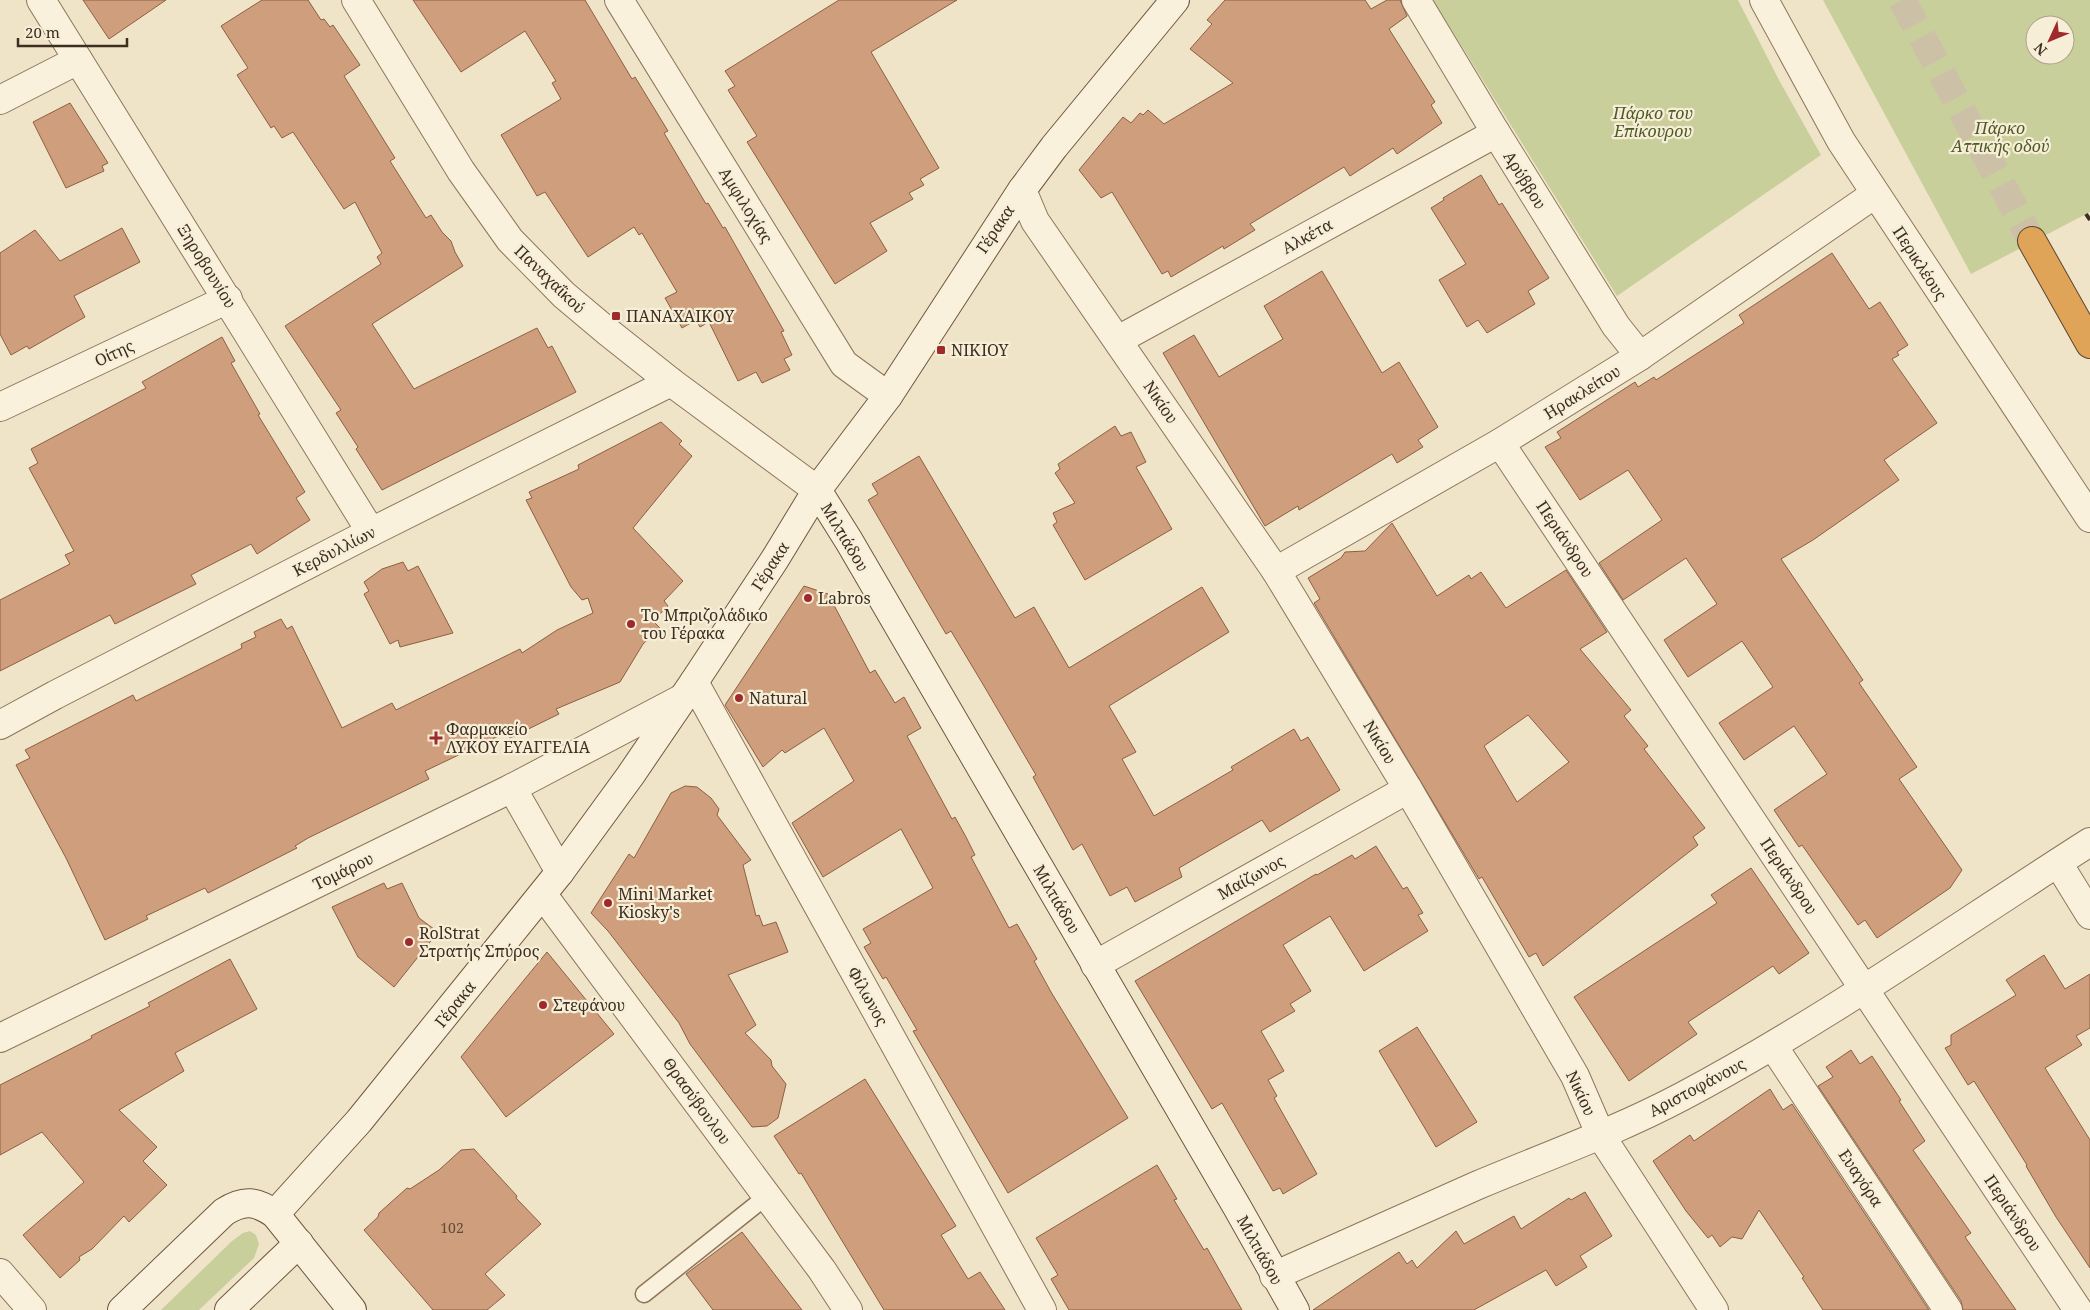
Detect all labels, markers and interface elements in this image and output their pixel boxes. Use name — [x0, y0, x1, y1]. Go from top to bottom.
scale bar — [18, 15, 126, 47]
north arrow — [2025, 15, 2075, 65]
text: 20 m — [25, 22, 60, 42]
text: N — [2030, 39, 2051, 60]
park label: Πάρκο του Επίκουρου — [1612, 102, 1693, 142]
park label: Πάρκο Αττικής οδού — [1950, 117, 2050, 157]
street label: Αρύββου — [1499, 147, 1551, 213]
street label: Αμφιλοχίας — [714, 163, 778, 247]
street label: Γέρακα — [971, 200, 1019, 258]
street label: Αλκέτα — [1278, 213, 1336, 259]
street label: Ξηροβουνίου — [172, 220, 242, 312]
street label: Περικλέους — [1888, 222, 1952, 305]
street label: Παναχαΐκού — [510, 240, 590, 318]
place label: ΠΑΝΑΧΑΙΚΟΥ — [626, 305, 735, 327]
marker: ΠΑΝΑΧΑΙΚΟΥ — [610, 310, 622, 322]
street label: Οίτης — [91, 334, 138, 372]
place label: ΝΙΚΙΟΥ — [951, 339, 1009, 361]
marker: ΝΙΚΙΟΥ — [935, 344, 947, 356]
street label: Ηρακλείτου — [1540, 360, 1624, 424]
street label: Νικίου — [1139, 376, 1183, 428]
street label: Περιάνδρου — [1531, 496, 1599, 582]
street label: Μιλτιάδου — [816, 499, 874, 575]
street label: Κερδυλλίων — [289, 521, 379, 581]
street label: Γέρακα — [746, 537, 794, 595]
place label: Labros — [818, 587, 871, 609]
marker: Labros — [802, 592, 814, 604]
place label: Το Μπριζολάδικο του Γέρακα — [641, 604, 768, 644]
marker: Το Μπριζολάδικο του Γέρακα — [625, 618, 637, 630]
place label: Natural — [749, 687, 807, 709]
marker: Natural — [733, 692, 745, 704]
street label: Νικίου — [1358, 716, 1402, 768]
place label: Φαρμακείο ΛΥΚΟΥ ΕΥΑΓΓΕΛΙΑ — [446, 718, 591, 758]
marker: Φαρμακείο ΛΥΚΟΥ ΕΥΑΓΓΕΛΙΑ — [430, 732, 442, 744]
street label: Περιάνδρου — [1755, 833, 1823, 919]
street label: Τομάρου — [309, 847, 377, 895]
street label: Μαίζωνος — [1213, 849, 1289, 905]
street label: Μιλτιάδου — [1028, 860, 1086, 938]
place label: Mini Market Kiosky's — [618, 883, 713, 923]
marker: Mini Market Kiosky's — [602, 897, 614, 909]
place label: RolStrat Στρατής Σπύρος — [419, 922, 540, 962]
marker: RolStrat Στρατής Σπύρος — [403, 936, 415, 948]
street label: Φίλωνος — [843, 962, 893, 1030]
street label: Γέρακα — [429, 976, 481, 1032]
place label: Στεφάνου — [553, 994, 625, 1016]
marker: Στεφάνου — [537, 999, 549, 1011]
street label: Αριστοφάνους — [1645, 1052, 1750, 1122]
street label: Θρασύβουλου — [658, 1053, 736, 1149]
street label: Νικίου — [1561, 1067, 1601, 1119]
street label: Ευαγόρα — [1834, 1145, 1888, 1211]
street label: Περιάνδρου — [1979, 1170, 2047, 1256]
street label: Μιλτιάδου — [1232, 1211, 1288, 1289]
house number: 102 — [440, 1218, 464, 1237]

